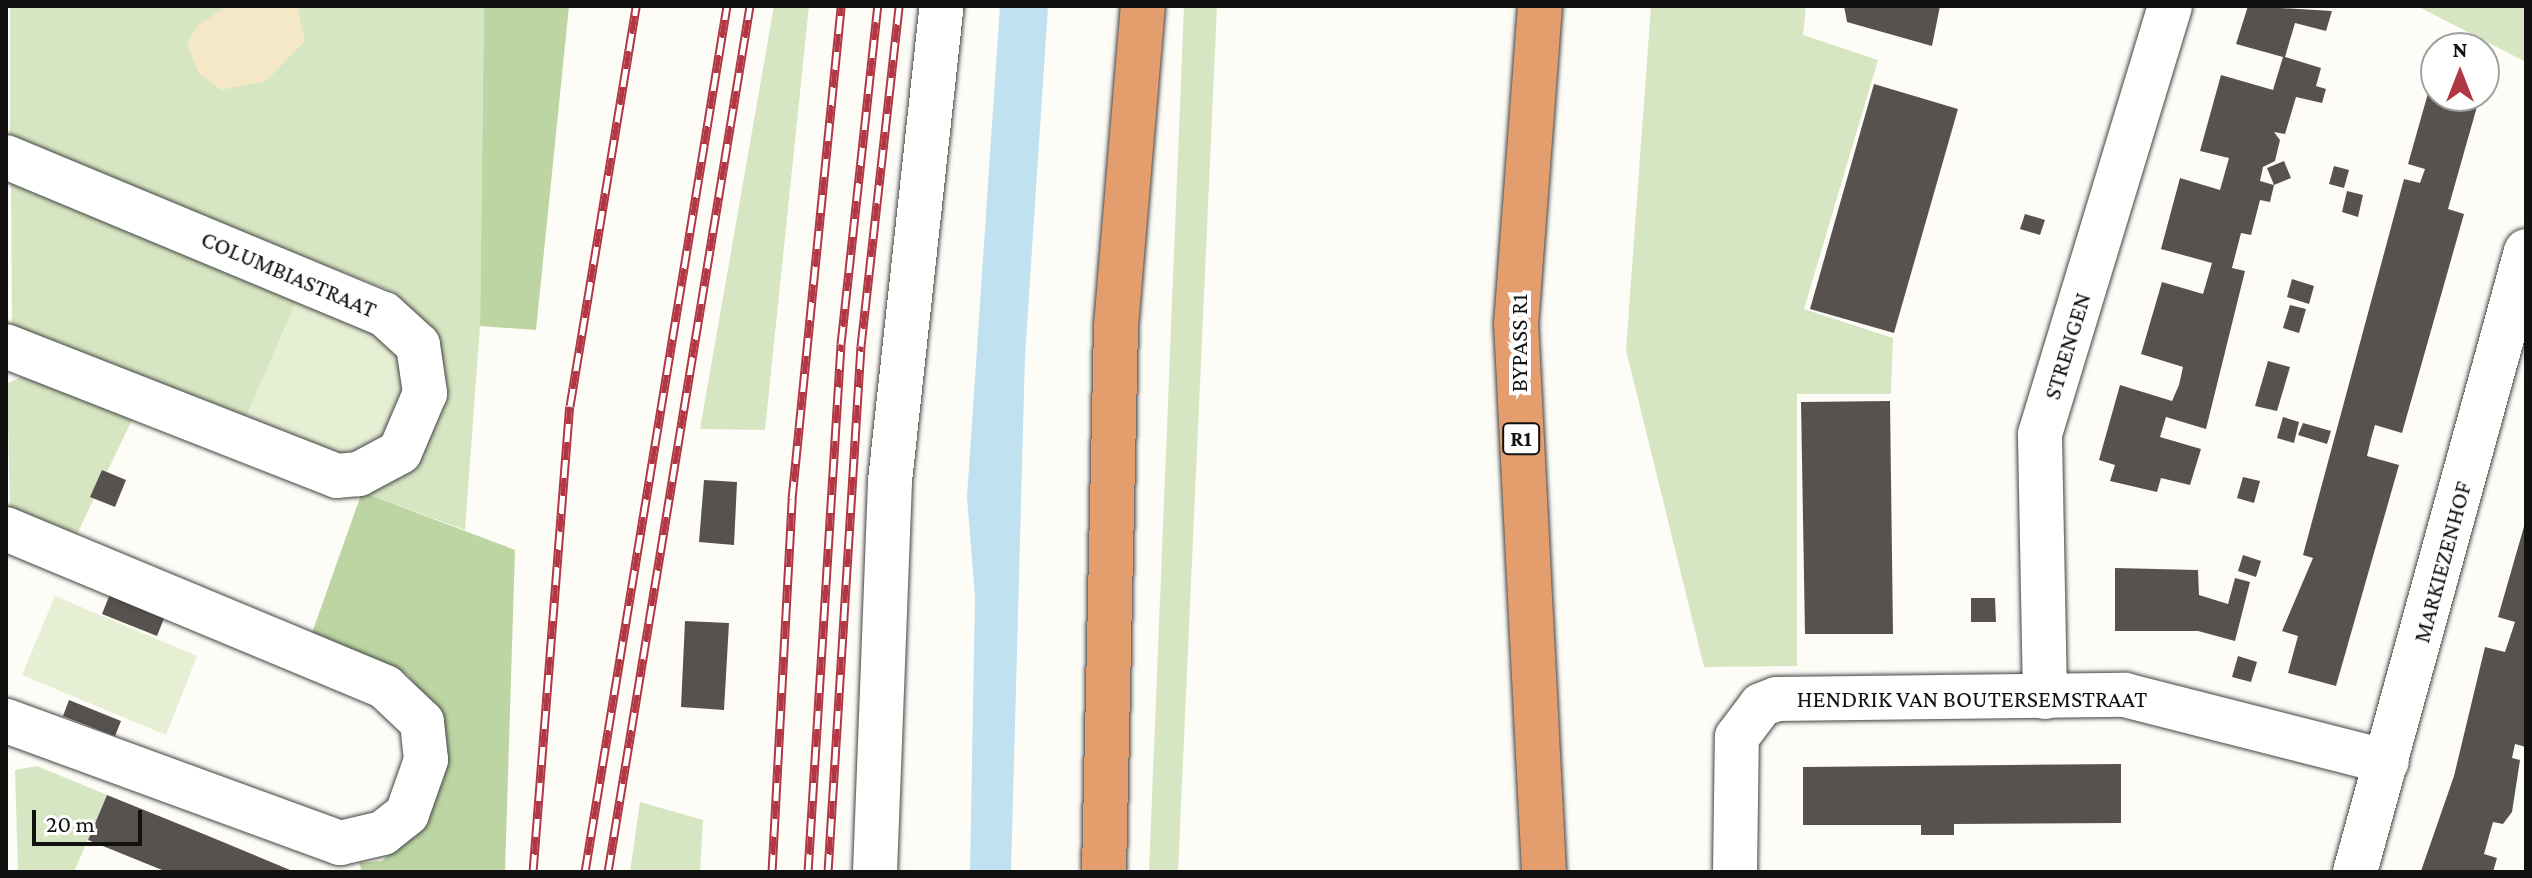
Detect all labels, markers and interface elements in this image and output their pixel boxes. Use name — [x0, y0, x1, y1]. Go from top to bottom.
north arrow — [2420, 32, 2500, 112]
text: N — [2453, 37, 2468, 62]
street label: COLUMBIASTRAAT — [197, 224, 381, 324]
street label: STRENGEN — [2037, 289, 2097, 403]
street label: BYPASS R1 — [1505, 294, 1533, 392]
road number: R1 — [1501, 421, 1541, 457]
street label: MARKIEZENHOF — [2407, 478, 2477, 646]
street label: HENDRIK VAN BOUTERSEMSTRAAT — [1797, 685, 2147, 713]
scale bar — [36, 794, 146, 844]
text: 20 m — [46, 810, 95, 837]

